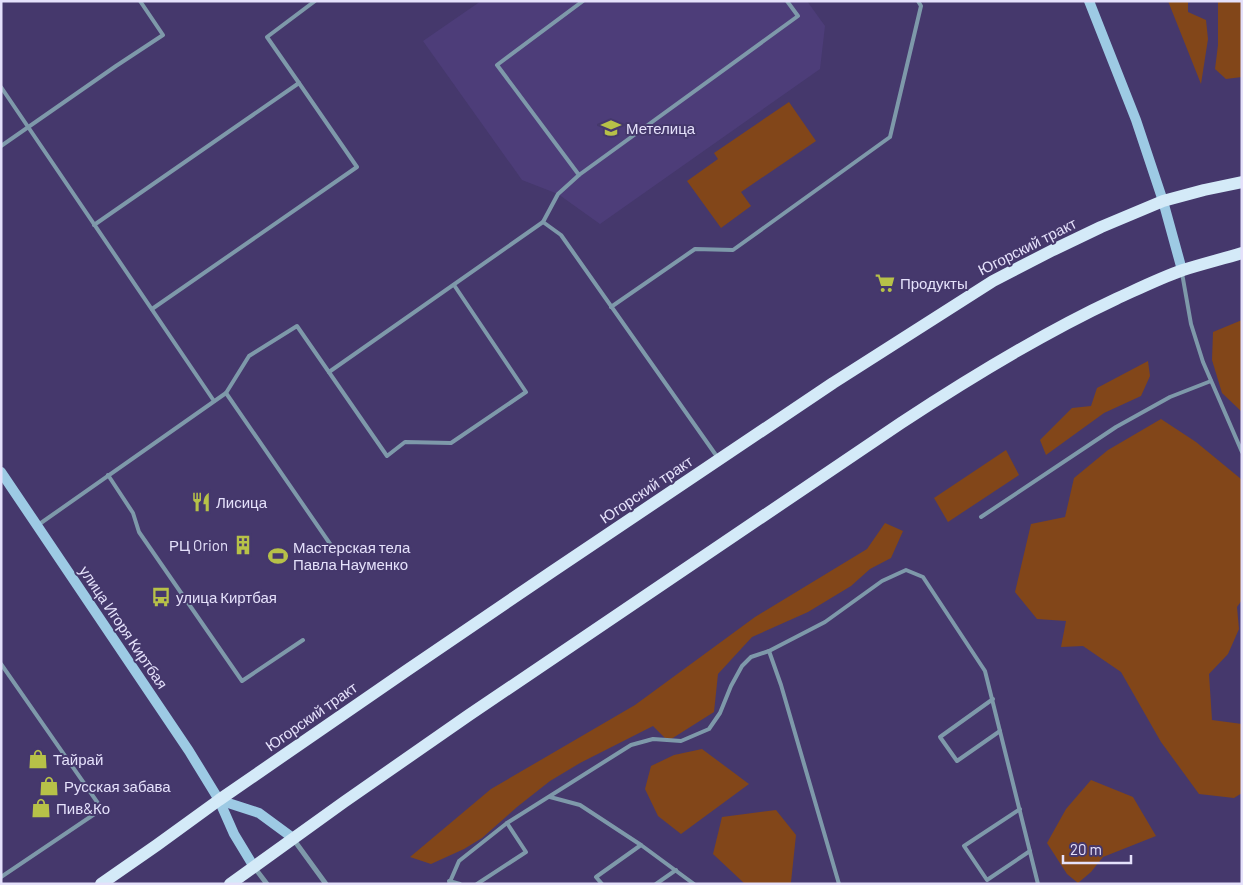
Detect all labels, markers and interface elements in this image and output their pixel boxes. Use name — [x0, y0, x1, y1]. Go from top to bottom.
school or university icon: Метелица — [600, 117, 622, 139]
place label: Метелица — [626, 119, 696, 137]
street label: Югорский тракт — [975, 213, 1079, 279]
supermarket icon: Продукты — [874, 272, 896, 294]
place label: Продукты — [900, 274, 968, 292]
street label: Югорский тракт — [596, 451, 696, 527]
restaurant icon: Лисица — [190, 491, 212, 513]
place label: Лисица — [216, 493, 268, 511]
building icon: РЦ Orion — [232, 534, 254, 556]
place label: РЦ Orion — [169, 536, 228, 554]
place label: Мастерская тела Павла Науменко — [293, 538, 411, 573]
sports icon: Мастерская тела Павла Науменко — [267, 545, 289, 567]
street label: улица Игоря Киртбая — [76, 562, 172, 692]
bus stop icon: улица Киртбая — [150, 586, 172, 608]
place label: улица Киртбая — [176, 588, 277, 606]
street label: Югорский тракт — [262, 678, 360, 754]
shop icon: Тайрай — [27, 748, 49, 770]
place label: Тайрай — [53, 750, 103, 768]
shop icon: Русская забава — [38, 775, 60, 797]
place label: Русская забава — [64, 777, 171, 795]
shop icon: Пив&Ко — [30, 797, 52, 819]
place label: Пив&Ко — [56, 799, 110, 817]
scale bar — [1063, 832, 1130, 864]
text: 20 m — [1070, 840, 1102, 858]

